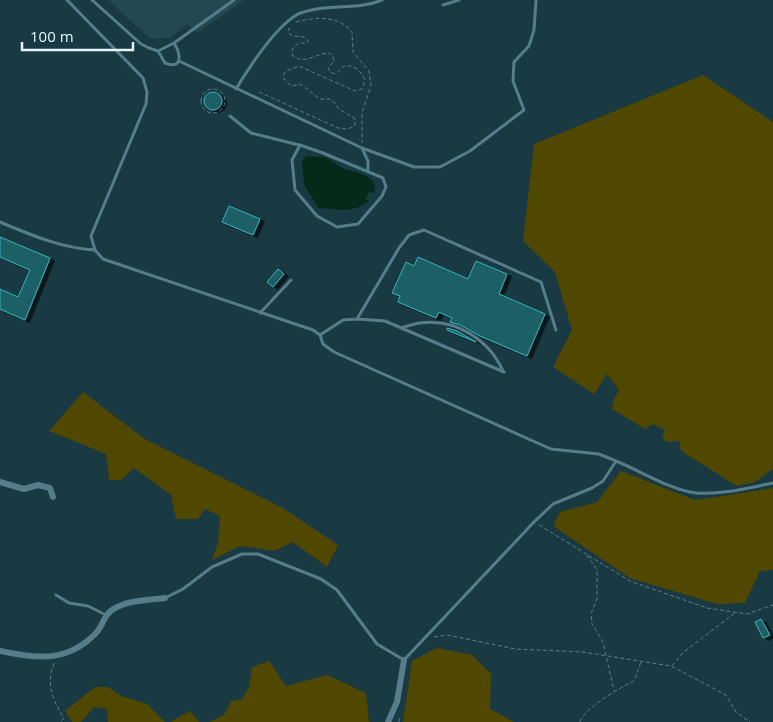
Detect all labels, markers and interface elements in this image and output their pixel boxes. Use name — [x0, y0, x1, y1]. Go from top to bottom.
scale bar — [22, 20, 134, 52]
text: 100 m — [30, 26, 74, 46]

